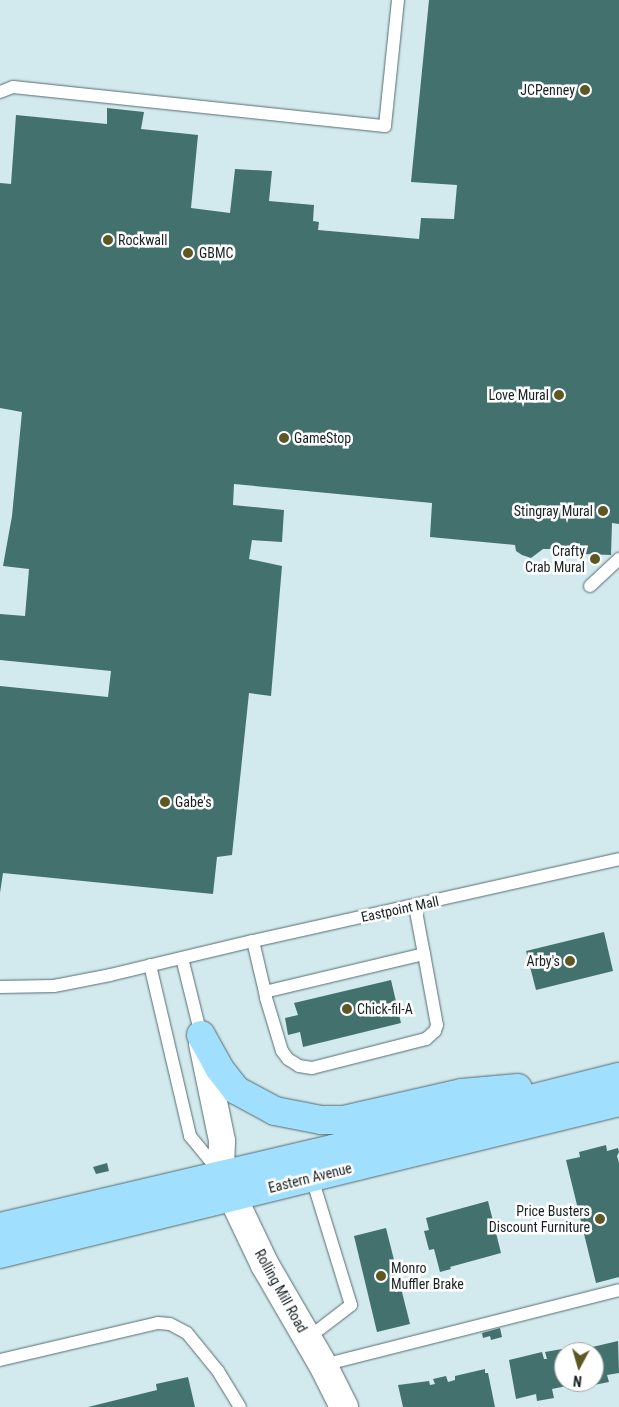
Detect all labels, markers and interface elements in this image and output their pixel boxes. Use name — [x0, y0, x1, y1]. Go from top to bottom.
place label: JCPenney — [520, 82, 575, 98]
marker: JCPenney — [579, 84, 591, 96]
place label: Rockwall — [118, 232, 167, 248]
marker: Rockwall — [102, 234, 114, 246]
place label: GBMC — [199, 245, 233, 261]
marker: GBMC — [181, 246, 195, 260]
place label: Love Mural — [488, 387, 549, 403]
marker: Love Mural — [553, 389, 565, 401]
place label: GameStop — [294, 430, 351, 446]
marker: GameStop — [278, 432, 290, 444]
place label: Stingray Mural — [514, 503, 593, 519]
marker: Stingray Mural — [597, 505, 609, 517]
place label: Crafty Crab Mural — [525, 543, 585, 576]
marker: Crafty Crab Mural — [589, 553, 601, 565]
place label: Gabe's — [175, 794, 212, 810]
marker: Gabe's — [159, 796, 171, 808]
street label: Eastpoint Mall — [360, 893, 440, 925]
place label: Arby's — [527, 953, 560, 969]
marker: Arby's — [564, 955, 576, 967]
place label: Chick-fil-A — [357, 1001, 413, 1017]
marker: Chick-fil-A — [341, 1003, 353, 1015]
street label: Eastern Avenue — [267, 1160, 353, 1196]
place label: Price Busters Discount Furniture — [489, 1203, 590, 1236]
marker: Price Busters Discount Furniture — [594, 1213, 606, 1225]
street label: Rolling Mill Road — [251, 1246, 311, 1336]
place label: Monro Muffler Brake — [391, 1260, 464, 1292]
marker: Monro Muffler Brake — [375, 1270, 387, 1282]
north arrow — [554, 1342, 604, 1392]
text: N — [572, 1373, 583, 1389]

